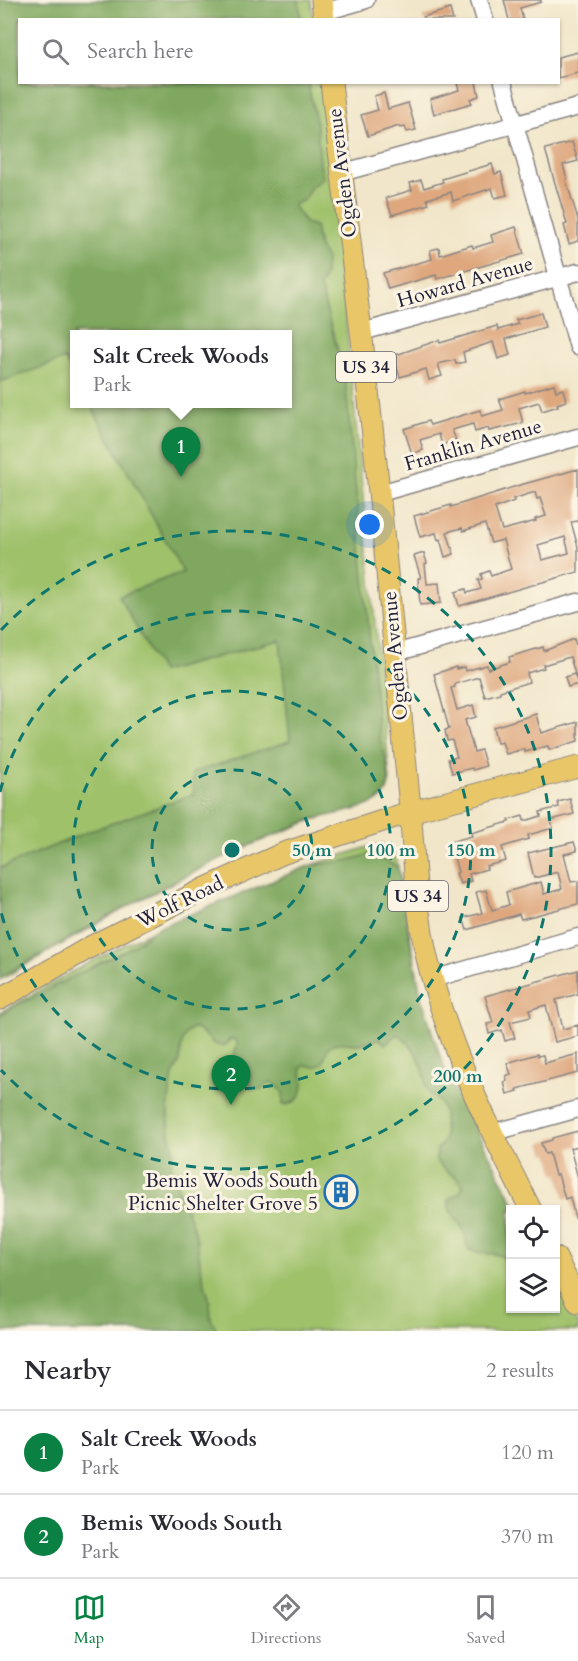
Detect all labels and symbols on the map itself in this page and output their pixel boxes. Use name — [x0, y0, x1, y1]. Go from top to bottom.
street label: Ogden Avenue — [321, 107, 363, 239]
street label: Howard Avenue — [394, 250, 536, 314]
road number: US 34 — [336, 352, 396, 382]
street label: Franklin Avenue — [401, 412, 545, 478]
pin: 1 — [162, 428, 201, 477]
your location — [355, 510, 384, 539]
street label: Ogden Avenue — [376, 590, 414, 722]
text: 50 m — [292, 838, 332, 863]
text: 100 m — [366, 838, 416, 863]
text: 150 m — [446, 838, 496, 863]
centre of rings — [222, 840, 242, 860]
street label: Wolf Road — [131, 869, 228, 935]
road number: US 34 — [388, 881, 448, 911]
pin: 2 — [212, 1056, 250, 1105]
text: 200 m — [433, 1064, 483, 1089]
place label: Bemis Woods South Picnic Shelter Grove 5 — [128, 1167, 318, 1217]
building icon: Bemis Woods South Picnic Shelter Grove 5 — [323, 1174, 359, 1210]

